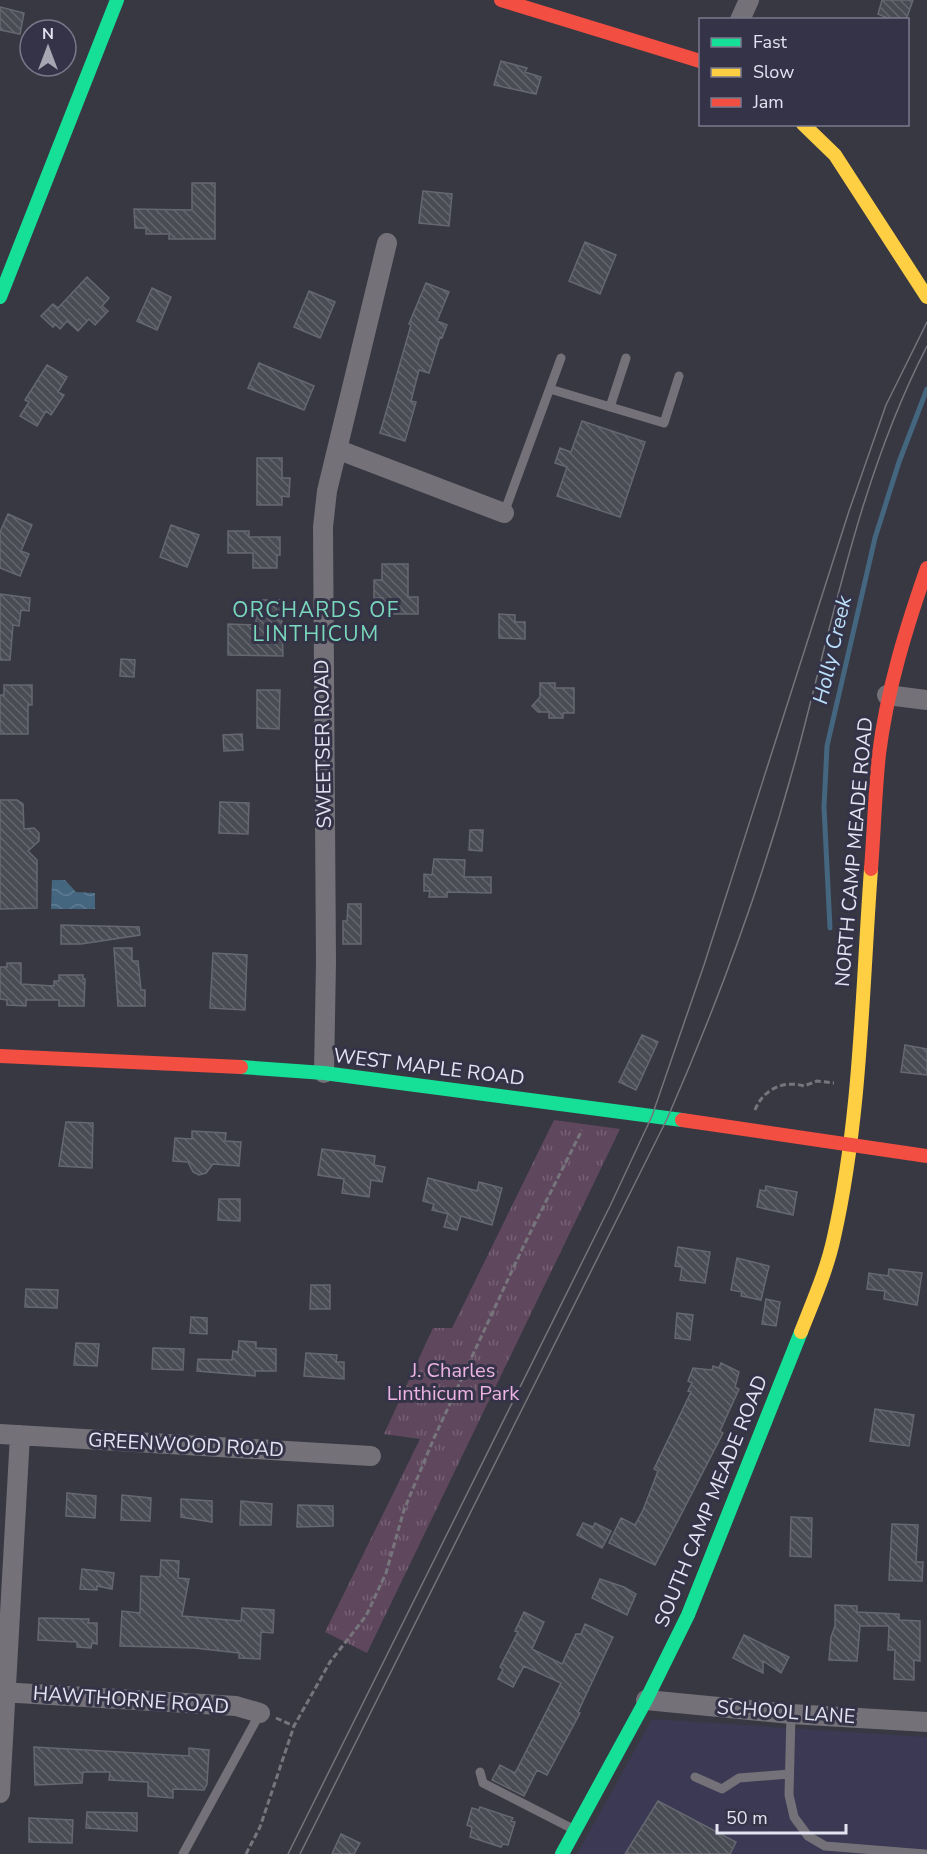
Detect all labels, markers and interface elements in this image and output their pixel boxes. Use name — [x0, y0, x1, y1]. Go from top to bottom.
north arrow — [18, 18, 78, 78]
legend — [699, 18, 909, 126]
text: N — [42, 23, 54, 45]
text: Fast — [753, 30, 788, 54]
text: Slow — [753, 60, 794, 84]
text: Jam — [752, 90, 784, 114]
water label: Holly Creek — [806, 593, 858, 707]
district label: ORCHARDS OF LINTHICUM — [232, 596, 400, 648]
street label: SWEETSER ROAD — [308, 659, 338, 829]
street label: NORTH CAMP MEADE ROAD — [829, 716, 879, 988]
street label: WEST MAPLE ROAD — [332, 1042, 526, 1092]
park label: J. Charles Linthicum Park — [387, 1357, 520, 1407]
street label: SOUTH CAMP MEADE ROAD — [648, 1371, 774, 1631]
street label: GREENWOOD ROAD — [87, 1426, 285, 1464]
street label: HAWTHORNE ROAD — [32, 1680, 230, 1720]
street label: SCHOOL LANE — [716, 1694, 856, 1730]
scale bar — [717, 1797, 846, 1835]
text: 50 m — [726, 1806, 768, 1830]

